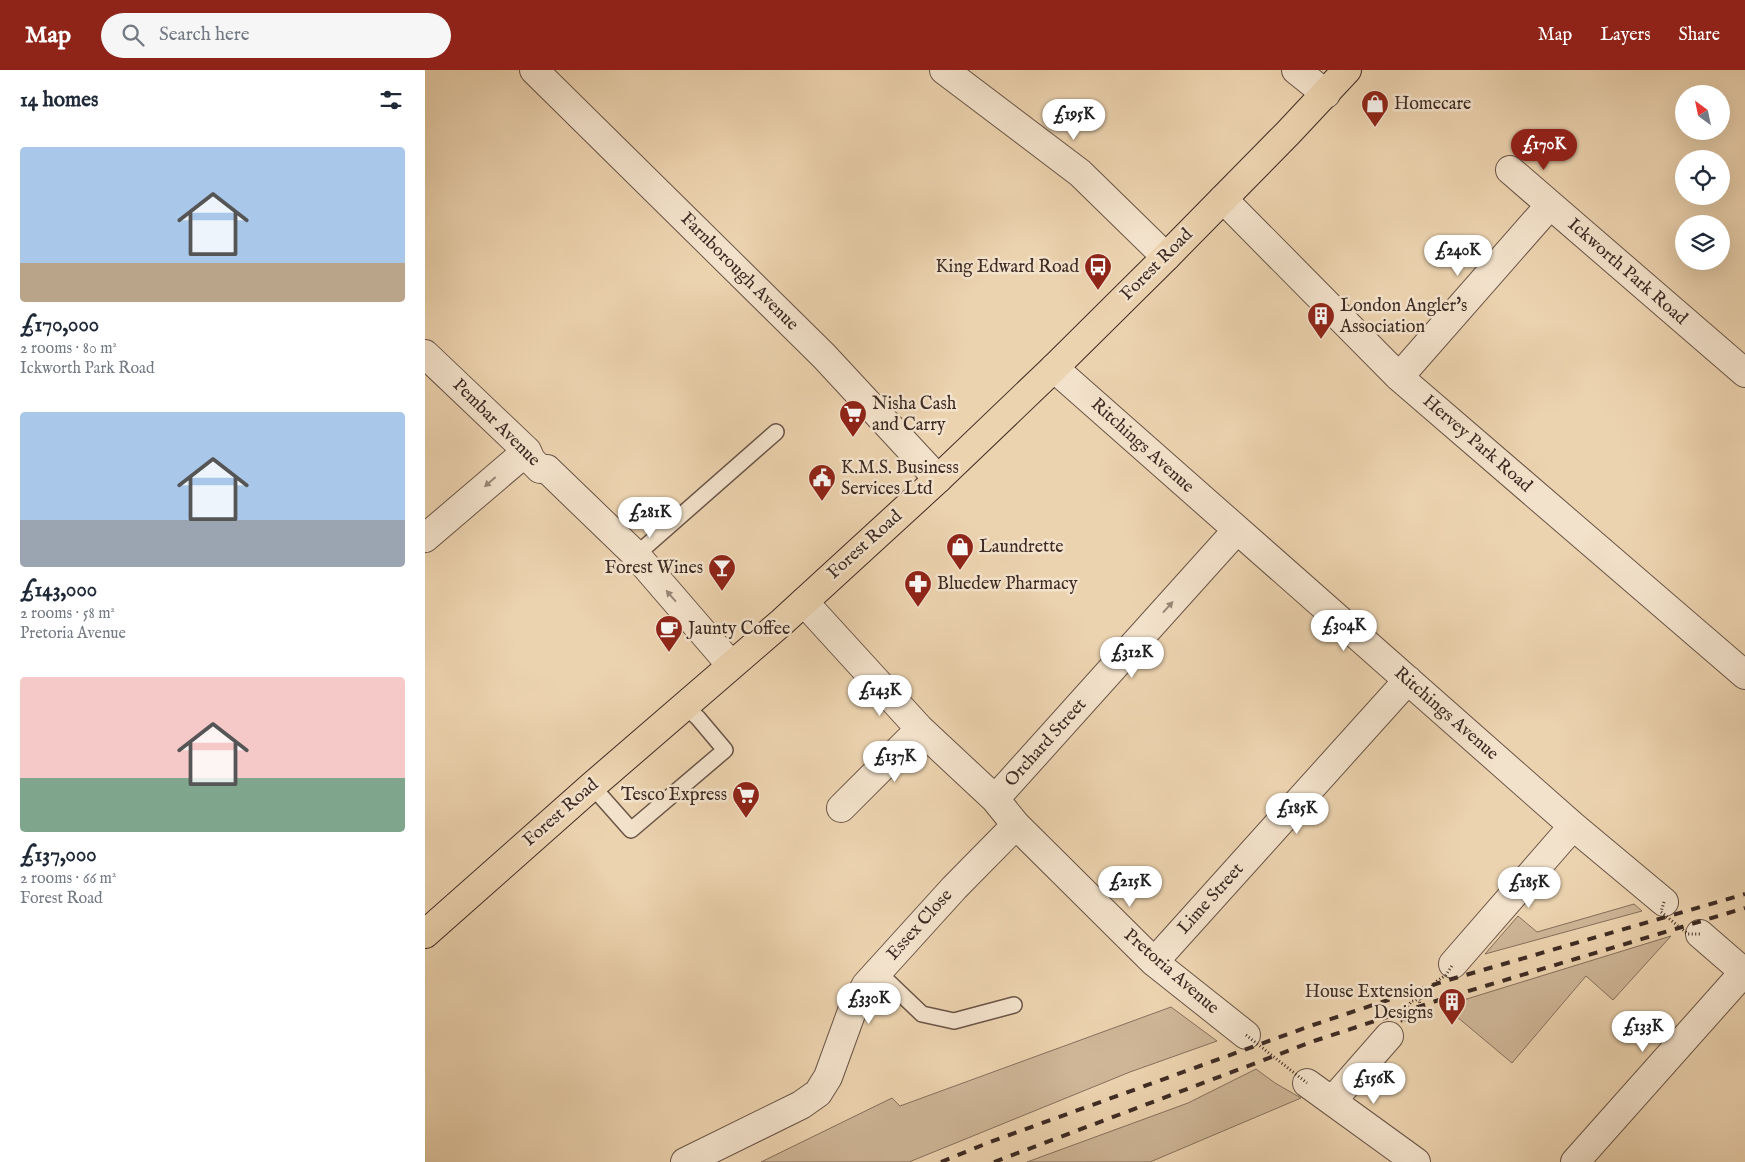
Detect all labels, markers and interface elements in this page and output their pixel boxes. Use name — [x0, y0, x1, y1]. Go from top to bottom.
search box — [101, 13, 451, 58]
text: Map — [25, 20, 71, 51]
icon: search — [119, 21, 147, 49]
text: Search here — [159, 23, 250, 47]
text: Map — [1538, 24, 1572, 47]
text: Layers — [1600, 24, 1651, 47]
text: Share — [1679, 24, 1720, 47]
north arrow — [1675, 85, 1730, 140]
map controls — [1675, 85, 1730, 270]
icon: filters — [377, 86, 405, 114]
text: 14 homes — [20, 87, 98, 114]
shop icon: Homecare — [1360, 89, 1390, 128]
place label: Homecare — [1394, 93, 1471, 116]
pin: £195K — [1039, 98, 1109, 141]
text: £195K — [1053, 105, 1095, 125]
pin: £170K — [1509, 128, 1579, 171]
text: £170K — [1522, 135, 1566, 155]
button: locate — [1675, 150, 1730, 205]
icon: home — [168, 179, 258, 269]
street label: Farnborough Avenue — [675, 208, 803, 336]
street label: Ickworth Park Road — [1562, 214, 1692, 331]
button: layers — [1675, 215, 1730, 270]
street label: Forest Road — [1116, 224, 1198, 306]
pin: £240K — [1423, 234, 1493, 277]
text: £240K — [1435, 241, 1481, 261]
bus stop icon: King Edward Road — [1083, 252, 1113, 291]
place label: King Edward Road — [936, 256, 1079, 279]
place label: London Angler's Association — [1339, 295, 1467, 339]
building icon: London Angler's Association — [1306, 301, 1336, 340]
text: £170,000 — [20, 312, 99, 339]
text: 2 rooms · 80 m² — [20, 339, 117, 359]
text: Ickworth Park Road — [20, 359, 155, 379]
street label: Pembar Avenue — [447, 374, 545, 472]
street label: Hervey Park Road — [1417, 390, 1537, 498]
place label: Nisha Cash and Carry — [872, 393, 957, 437]
street label: Ritchings Avenue — [1086, 394, 1198, 498]
supermarket icon: Nisha Cash and Carry — [838, 399, 868, 438]
icon: home — [168, 444, 258, 534]
place label: K.M.S. Business Services Ltd — [841, 457, 959, 501]
public building icon: K.M.S. Business Services Ltd — [807, 463, 837, 502]
one-way arrow — [484, 477, 497, 488]
pin: £281K — [615, 496, 685, 539]
text: £281K — [629, 503, 671, 523]
street label: Forest Road — [823, 505, 908, 585]
shop icon: Laundrette — [945, 532, 975, 571]
place label: Laundrette — [979, 536, 1064, 559]
bar icon: Forest Wines — [707, 553, 737, 592]
place label: Forest Wines — [605, 557, 703, 580]
pharmacy icon: Bluedew Pharmacy — [903, 569, 933, 608]
place label: Bluedew Pharmacy — [937, 573, 1078, 596]
text: £143,000 — [20, 577, 97, 604]
one-way arrow — [665, 591, 677, 603]
one-way arrow — [1162, 602, 1174, 614]
text: 2 rooms · 58 m² — [20, 604, 115, 624]
pin: £304K — [1309, 610, 1379, 652]
cafe icon: Jaunty Coffee — [654, 614, 684, 653]
text: £304K — [1322, 616, 1366, 636]
place label: Jaunty Coffee — [686, 618, 790, 641]
text: Pretoria Avenue — [20, 624, 126, 644]
pin: £312K — [1097, 636, 1167, 679]
text: £312K — [1111, 643, 1153, 663]
street label: Ritchings Avenue — [1389, 662, 1503, 766]
pin: £143K — [845, 674, 915, 717]
text: £143K — [859, 681, 901, 701]
street label: Orchard Street — [1000, 694, 1092, 792]
icon: home — [168, 709, 258, 799]
pin: £137K — [860, 740, 930, 783]
text: £137K — [874, 747, 916, 767]
street label: Forest Road — [518, 774, 604, 852]
supermarket icon: Tesco Express — [731, 780, 761, 819]
place label: Tesco Express — [621, 784, 727, 807]
pin: £185K — [1262, 792, 1332, 835]
text: £185K — [1277, 799, 1317, 819]
text: £137,000 — [20, 842, 97, 869]
street label: Lime Street — [1173, 858, 1249, 940]
pin: £215K — [1095, 866, 1165, 908]
pin: £185K — [1494, 866, 1564, 909]
text: 2 rooms · 66 m² — [20, 869, 116, 889]
text: £215K — [1109, 872, 1151, 892]
text: £185K — [1509, 873, 1549, 893]
street label: Essex Close — [882, 885, 958, 965]
text: Forest Road — [20, 889, 103, 909]
street label: Pretoria Avenue — [1118, 924, 1224, 1020]
place label: House Extension Designs — [1305, 981, 1433, 1025]
pin: £330K — [834, 982, 904, 1025]
building icon: House Extension Designs — [1437, 987, 1467, 1026]
text: £330K — [848, 989, 890, 1009]
pin: £133K — [1608, 1010, 1678, 1053]
text: £133K — [1623, 1017, 1663, 1037]
pin: £156K — [1339, 1062, 1409, 1105]
text: £156K — [1353, 1069, 1395, 1089]

